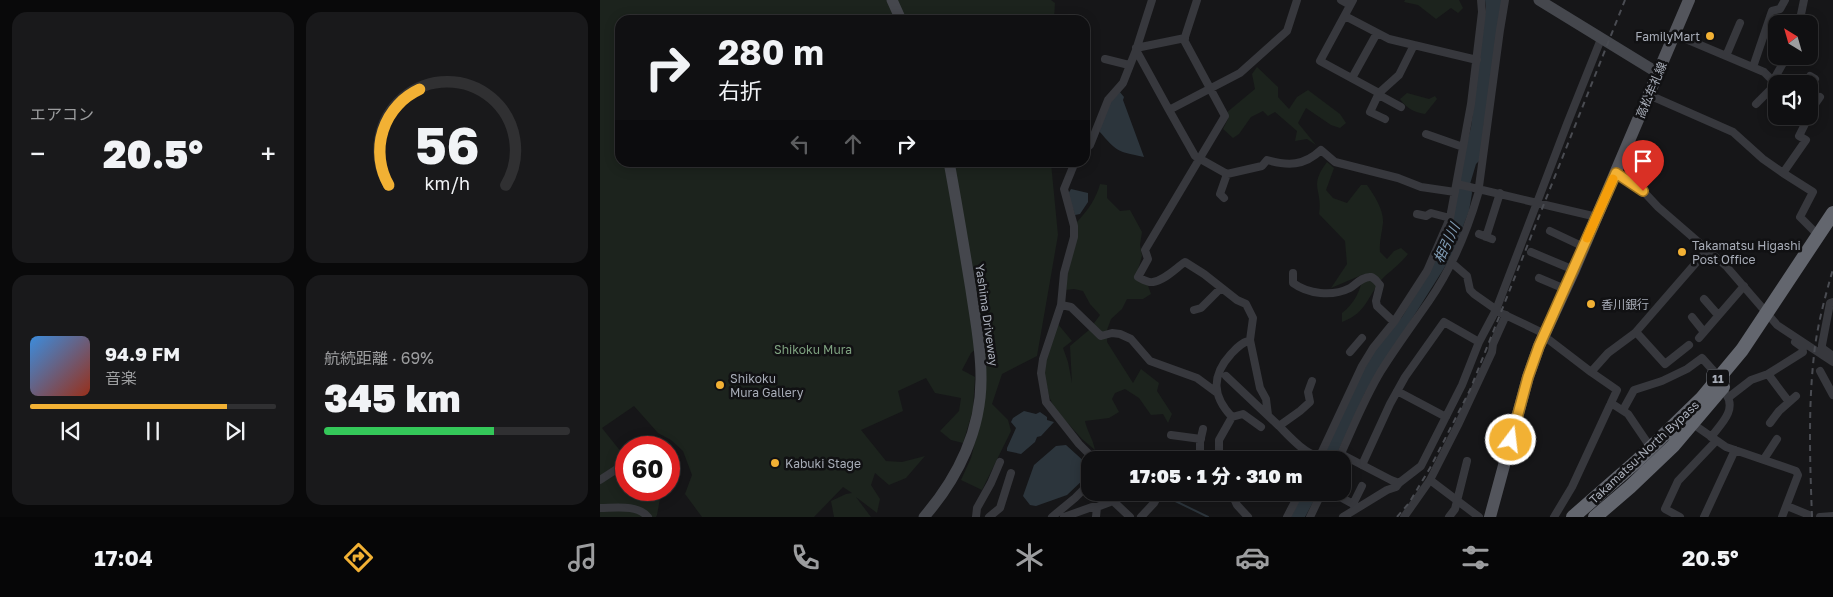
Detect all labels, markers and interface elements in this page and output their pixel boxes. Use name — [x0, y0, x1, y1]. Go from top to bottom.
north arrow — [1768, 15, 1818, 65]
map controls — [1768, 15, 1818, 125]
place label: FamilyMart — [1635, 29, 1700, 44]
marker: FamilyMart — [1704, 30, 1716, 42]
text: 280 m — [718, 31, 824, 73]
icon: right — [635, 35, 700, 100]
street label: 高松牟礼線 — [1632, 59, 1670, 121]
button: sound — [1768, 75, 1818, 125]
text: 右折 — [718, 77, 762, 104]
text: エアコン — [30, 104, 94, 124]
text: 56 — [415, 113, 479, 175]
icon: left — [786, 130, 814, 158]
icon: ahead — [839, 130, 867, 158]
icon: right — [892, 130, 920, 158]
text: 20.5° — [103, 131, 203, 176]
text: − — [30, 137, 45, 170]
text: + — [261, 137, 276, 170]
pin — [1622, 140, 1664, 191]
icon: arrive — [1629, 147, 1657, 175]
text: km/h — [424, 172, 470, 194]
water label: 相引川 — [1429, 219, 1463, 266]
place label: Takamatsu Higashi Post Office — [1692, 238, 1801, 267]
marker: Takamatsu Higashi Post Office — [1676, 246, 1688, 258]
street label: Yashima Driveway — [972, 263, 1002, 367]
place label: 香川銀行 — [1601, 297, 1649, 312]
marker: 香川銀行 — [1585, 298, 1597, 310]
text: 94.9 FM — [105, 342, 180, 365]
park label: Shikoku Mura — [774, 342, 852, 357]
text: 航続距離 · 69% — [324, 348, 434, 368]
text: 音楽 — [105, 368, 137, 388]
road number: 11 — [1707, 369, 1729, 386]
place label: Shikoku Mura Gallery — [730, 371, 804, 400]
text: 345 km — [324, 375, 461, 420]
marker: Shikoku Mura Gallery — [714, 379, 726, 391]
street label: Takamatsu-North Bypass — [1586, 397, 1702, 507]
position arrow — [1484, 413, 1536, 465]
icon: previous — [57, 417, 85, 445]
icon: pause — [139, 417, 167, 445]
icon: next — [221, 417, 249, 445]
speed limit sign: 60 — [615, 436, 680, 501]
place label: Kabuki Stage — [785, 456, 861, 471]
marker: Kabuki Stage — [769, 457, 781, 469]
text: 17:05 · 1 分 · 310 m — [1130, 464, 1302, 487]
icon: directions — [341, 540, 376, 575]
icon: music — [565, 540, 600, 575]
icon: phone — [788, 540, 823, 575]
icon: climate — [1012, 540, 1047, 575]
icon: car — [1235, 540, 1270, 575]
icon: filters — [1458, 540, 1493, 575]
text: 17:04 — [94, 544, 153, 571]
text: 20.5° — [1682, 544, 1739, 571]

